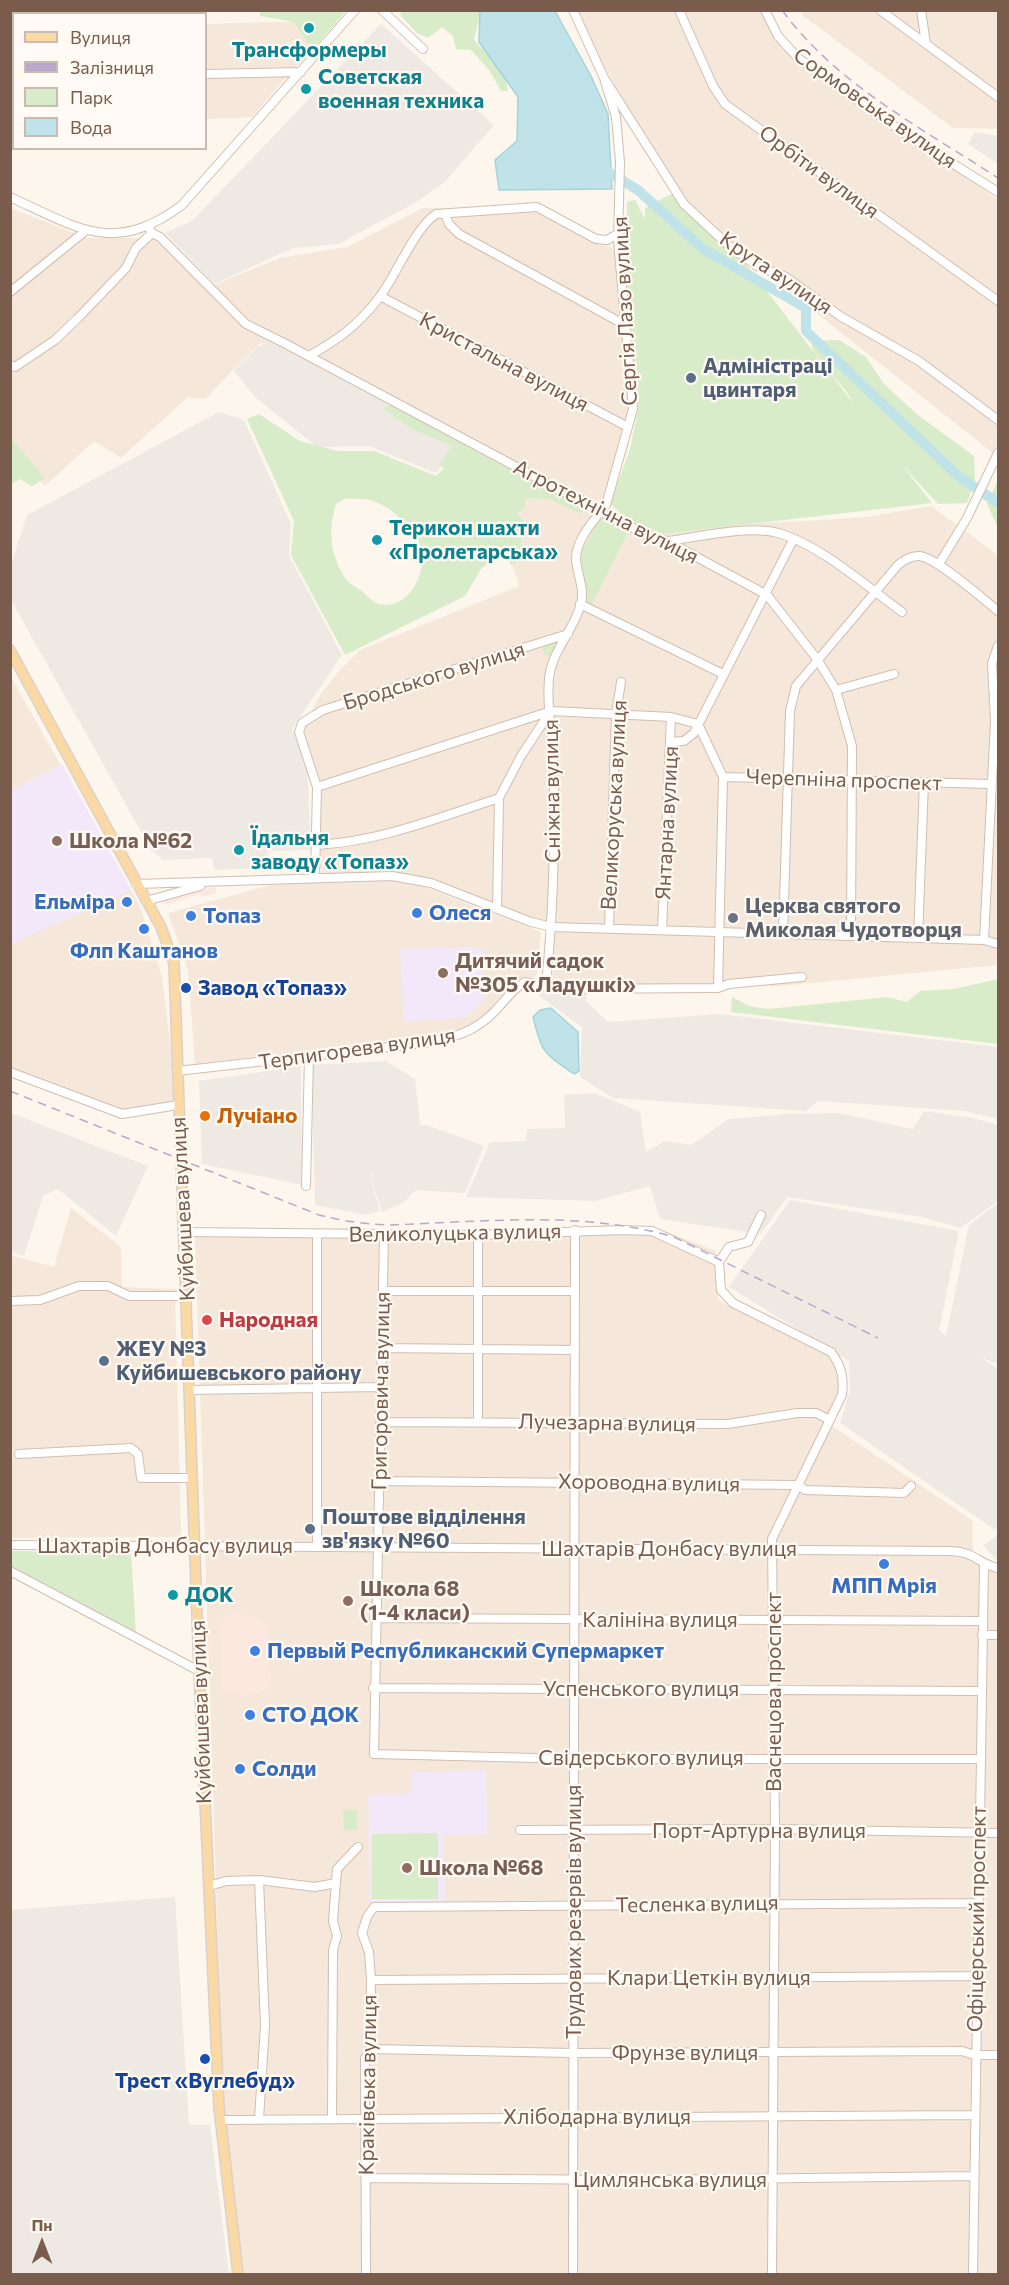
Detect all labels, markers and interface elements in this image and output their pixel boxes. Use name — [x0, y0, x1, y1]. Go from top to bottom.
legend — [12, 12, 207, 150]
marker: Трансформеры — [302, 21, 316, 35]
text: Вулиця — [70, 26, 131, 48]
place label: Трансформеры — [231, 37, 387, 63]
street label: Сормовська вулиця — [788, 42, 962, 174]
text: Залізниця — [70, 56, 154, 78]
place label: Советская военная техника — [318, 64, 484, 114]
marker: Советская военная техника — [299, 82, 313, 96]
text: Парк — [70, 86, 113, 108]
text: Вода — [70, 116, 112, 138]
street label: Орбіти вулиця — [754, 120, 884, 224]
street label: Сергія Лазо вулиця — [607, 216, 643, 406]
street label: Крута вулиця — [715, 226, 837, 320]
street label: Кристальна вулиця — [415, 307, 593, 417]
place label: Адміністраці цвинтаря — [703, 353, 833, 403]
marker: Адміністраці цвинтаря — [684, 371, 698, 385]
street label: Агротехнічна вулиця — [509, 454, 703, 570]
place label: Терикон шахти «Пролетарська» — [389, 515, 558, 565]
marker: Терикон шахти «Пролетарська» — [370, 533, 384, 547]
street label: Бродського вулиця — [340, 636, 528, 716]
street label: Великоруська вулиця — [596, 699, 632, 911]
street label: Сніжна вулиця — [538, 719, 566, 863]
street label: Янтарна вулиця — [650, 745, 684, 901]
street label: Черепніна проспект — [746, 764, 942, 796]
place label: Їдальня заводу «Топаз» — [251, 825, 409, 875]
place label: Школа №62 — [69, 828, 192, 854]
marker: Школа №62 — [50, 834, 64, 848]
marker: Їдальня заводу «Топаз» — [232, 843, 246, 857]
place label: Ельміра — [34, 889, 115, 915]
place label: Церква святого Миколая Чудотворця — [745, 893, 962, 943]
marker: Ельміра — [120, 895, 134, 909]
place label: Олеся — [429, 900, 491, 926]
place label: Топаз — [203, 903, 261, 929]
marker: Олеся — [410, 906, 424, 920]
marker: Топаз — [184, 909, 198, 923]
marker: Церква святого Миколая Чудотворця — [726, 911, 740, 925]
marker: Флп Каштанов — [137, 922, 151, 936]
place label: Флп Каштанов — [70, 938, 218, 964]
place label: Дитячий садок №305 «Ладушкі» — [455, 948, 636, 998]
marker: Дитячий садок №305 «Ладушкі» — [436, 966, 450, 980]
place label: Завод «Топаз» — [198, 975, 347, 1001]
marker: Завод «Топаз» — [179, 981, 193, 995]
street label: Терпигорева вулиця — [257, 1023, 457, 1075]
place label: Лучіано — [217, 1103, 298, 1129]
marker: Лучіано — [198, 1109, 212, 1123]
street label: Куйбишева вулиця — [166, 1116, 200, 1302]
street label: Великолуцька вулиця — [348, 1219, 562, 1247]
street label: Григоровича вулиця — [367, 1291, 395, 1491]
place label: Народная — [219, 1307, 318, 1333]
marker: Народная — [200, 1313, 214, 1327]
place label: ЖЕУ №3 Куйбишевського району — [116, 1336, 361, 1386]
marker: ЖЕУ №3 Куйбишевського району — [97, 1354, 111, 1368]
street label: Лучезарна вулиця — [518, 1409, 696, 1437]
street label: Хороводна вулиця — [558, 1469, 740, 1497]
place label: Поштове відділення зв'язку №60 — [322, 1504, 526, 1554]
marker: Поштове відділення зв'язку №60 — [303, 1522, 317, 1536]
street label: Шахтарів Донбасу вулиця — [37, 1533, 293, 1559]
street label: Шахтарів Донбасу вулиця — [541, 1536, 797, 1562]
marker: МПП Мрія — [877, 1557, 891, 1571]
place label: МПП Мрія — [831, 1573, 937, 1599]
place label: Школа 68 (1-4 класи) — [360, 1576, 470, 1626]
place label: ДОК — [185, 1582, 234, 1608]
marker: ДОК — [166, 1588, 180, 1602]
street label: Васнецова проспект — [761, 1592, 787, 1792]
marker: Школа 68 (1-4 класи) — [341, 1594, 355, 1608]
street label: Калініна вулиця — [582, 1607, 738, 1633]
street label: Куйбишева вулиця — [185, 1619, 217, 1805]
place label: Первый Республиканский Супермаркет — [267, 1638, 664, 1664]
marker: Первый Республиканский Супермаркет — [248, 1644, 262, 1658]
street label: Успенського вулиця — [543, 1676, 739, 1702]
place label: СТО ДОК — [262, 1702, 359, 1728]
marker: СТО ДОК — [243, 1708, 257, 1722]
street label: Свідерського вулиця — [538, 1745, 744, 1771]
place label: Солди — [252, 1756, 316, 1782]
marker: Солди — [233, 1762, 247, 1776]
street label: Трудових резервів вулиця — [561, 1785, 587, 2039]
street label: Офіцерський проспект — [962, 1806, 992, 2032]
street label: Порт-Артурна вулиця — [652, 1818, 866, 1844]
place label: Школа №68 — [419, 1855, 543, 1881]
marker: Школа №68 — [400, 1861, 414, 1875]
street label: Тесленка вулиця — [615, 1890, 779, 1918]
street label: Клари Цеткін вулиця — [607, 1965, 811, 1991]
street label: Краківська вулиця — [354, 1994, 382, 2176]
street label: Фрунзе вулиця — [612, 2040, 758, 2066]
marker: Трест «Вуглебуд» — [198, 2052, 212, 2066]
place label: Трест «Вуглебуд» — [115, 2068, 295, 2094]
street label: Хлібодарна вулиця — [503, 2104, 691, 2130]
street label: Цимлянська вулиця — [573, 2167, 767, 2193]
north arrow — [12, 2213, 72, 2273]
text: Пн — [31, 2215, 53, 2234]

